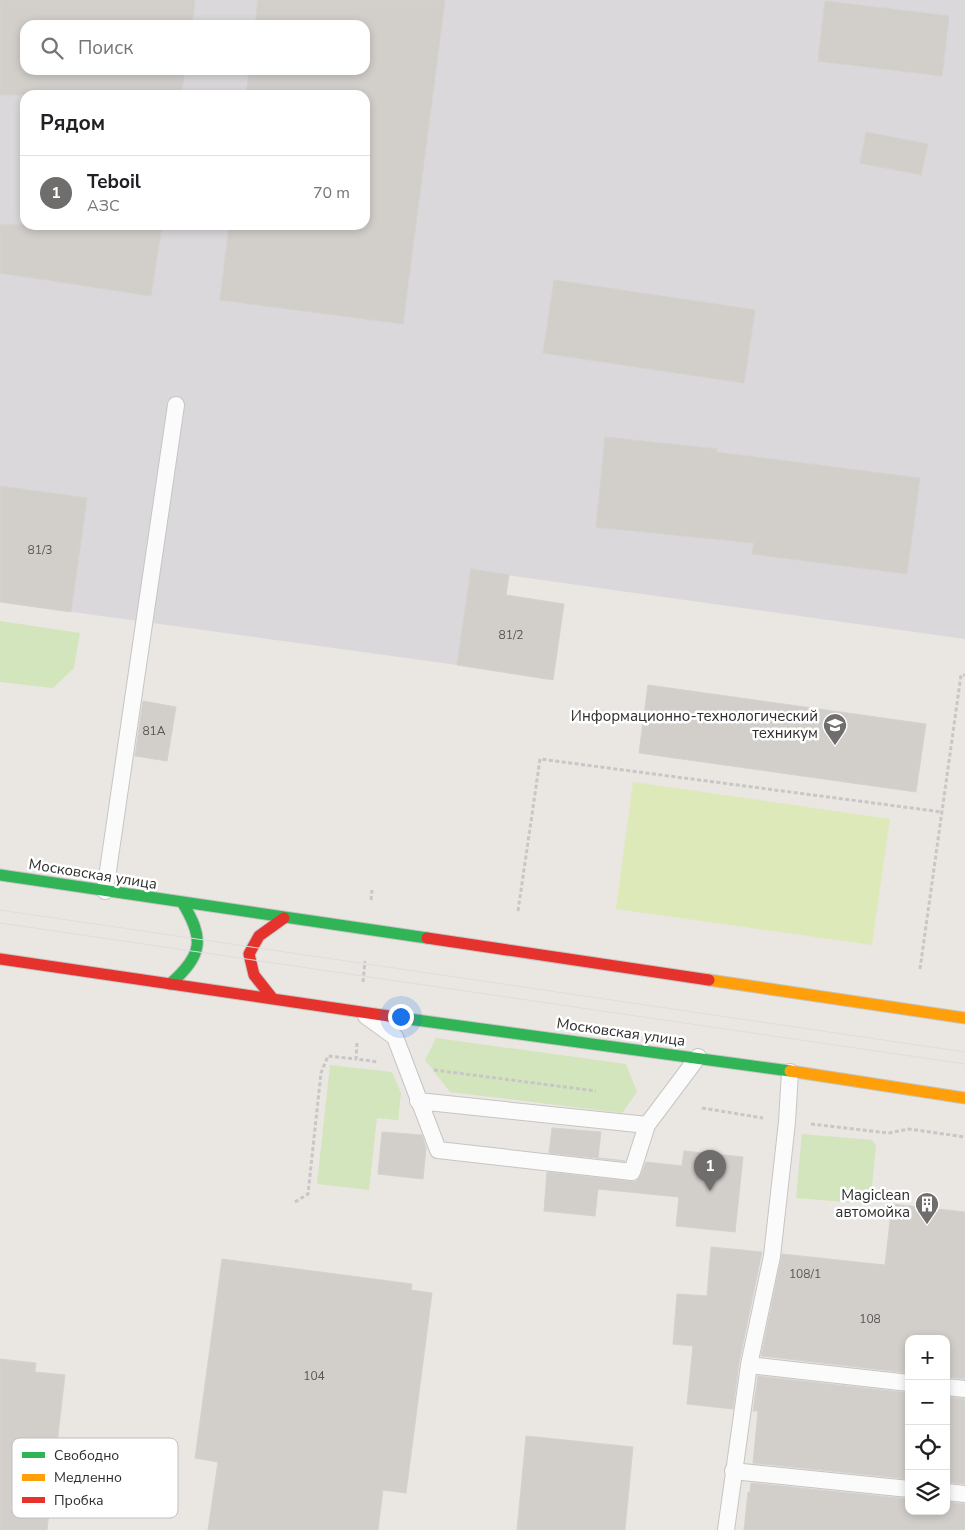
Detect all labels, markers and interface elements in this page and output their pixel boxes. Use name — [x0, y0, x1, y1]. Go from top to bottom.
search box — [20, 20, 370, 75]
icon: search — [38, 34, 66, 62]
text: Поиск — [78, 35, 133, 61]
text: Рядом — [40, 109, 105, 137]
text: Teboil — [87, 169, 141, 195]
text: 1 — [51, 182, 61, 204]
text: 70 m — [313, 182, 350, 204]
text: АЗС — [87, 195, 120, 217]
house number: 81/3 — [28, 542, 53, 558]
house number: 81/2 — [499, 627, 524, 643]
place label: Информационно-технологический техникум — [571, 706, 818, 743]
school or university icon: Информационно-технологический техникум — [822, 712, 848, 746]
house number: 81А — [142, 723, 166, 739]
street label: Московская улица — [27, 854, 159, 894]
your location — [388, 1004, 414, 1030]
street label: Московская улица — [555, 1013, 687, 1051]
pin: 1 — [694, 1150, 726, 1191]
place label: Magiclean автомойка — [835, 1185, 910, 1222]
building icon: Magiclean автомойка — [914, 1191, 940, 1225]
house number: 108/1 — [789, 1266, 821, 1282]
house number: 108 — [859, 1311, 881, 1327]
map controls — [905, 1335, 950, 1515]
button: + — [905, 1335, 950, 1380]
house number: 104 — [303, 1368, 325, 1384]
button: − — [905, 1380, 950, 1425]
button: locate — [905, 1425, 950, 1470]
legend — [12, 1438, 178, 1518]
text: Свободно — [54, 1446, 119, 1465]
text: Медленно — [54, 1468, 122, 1487]
button: layers — [905, 1470, 950, 1515]
text: Пробка — [54, 1491, 104, 1510]

